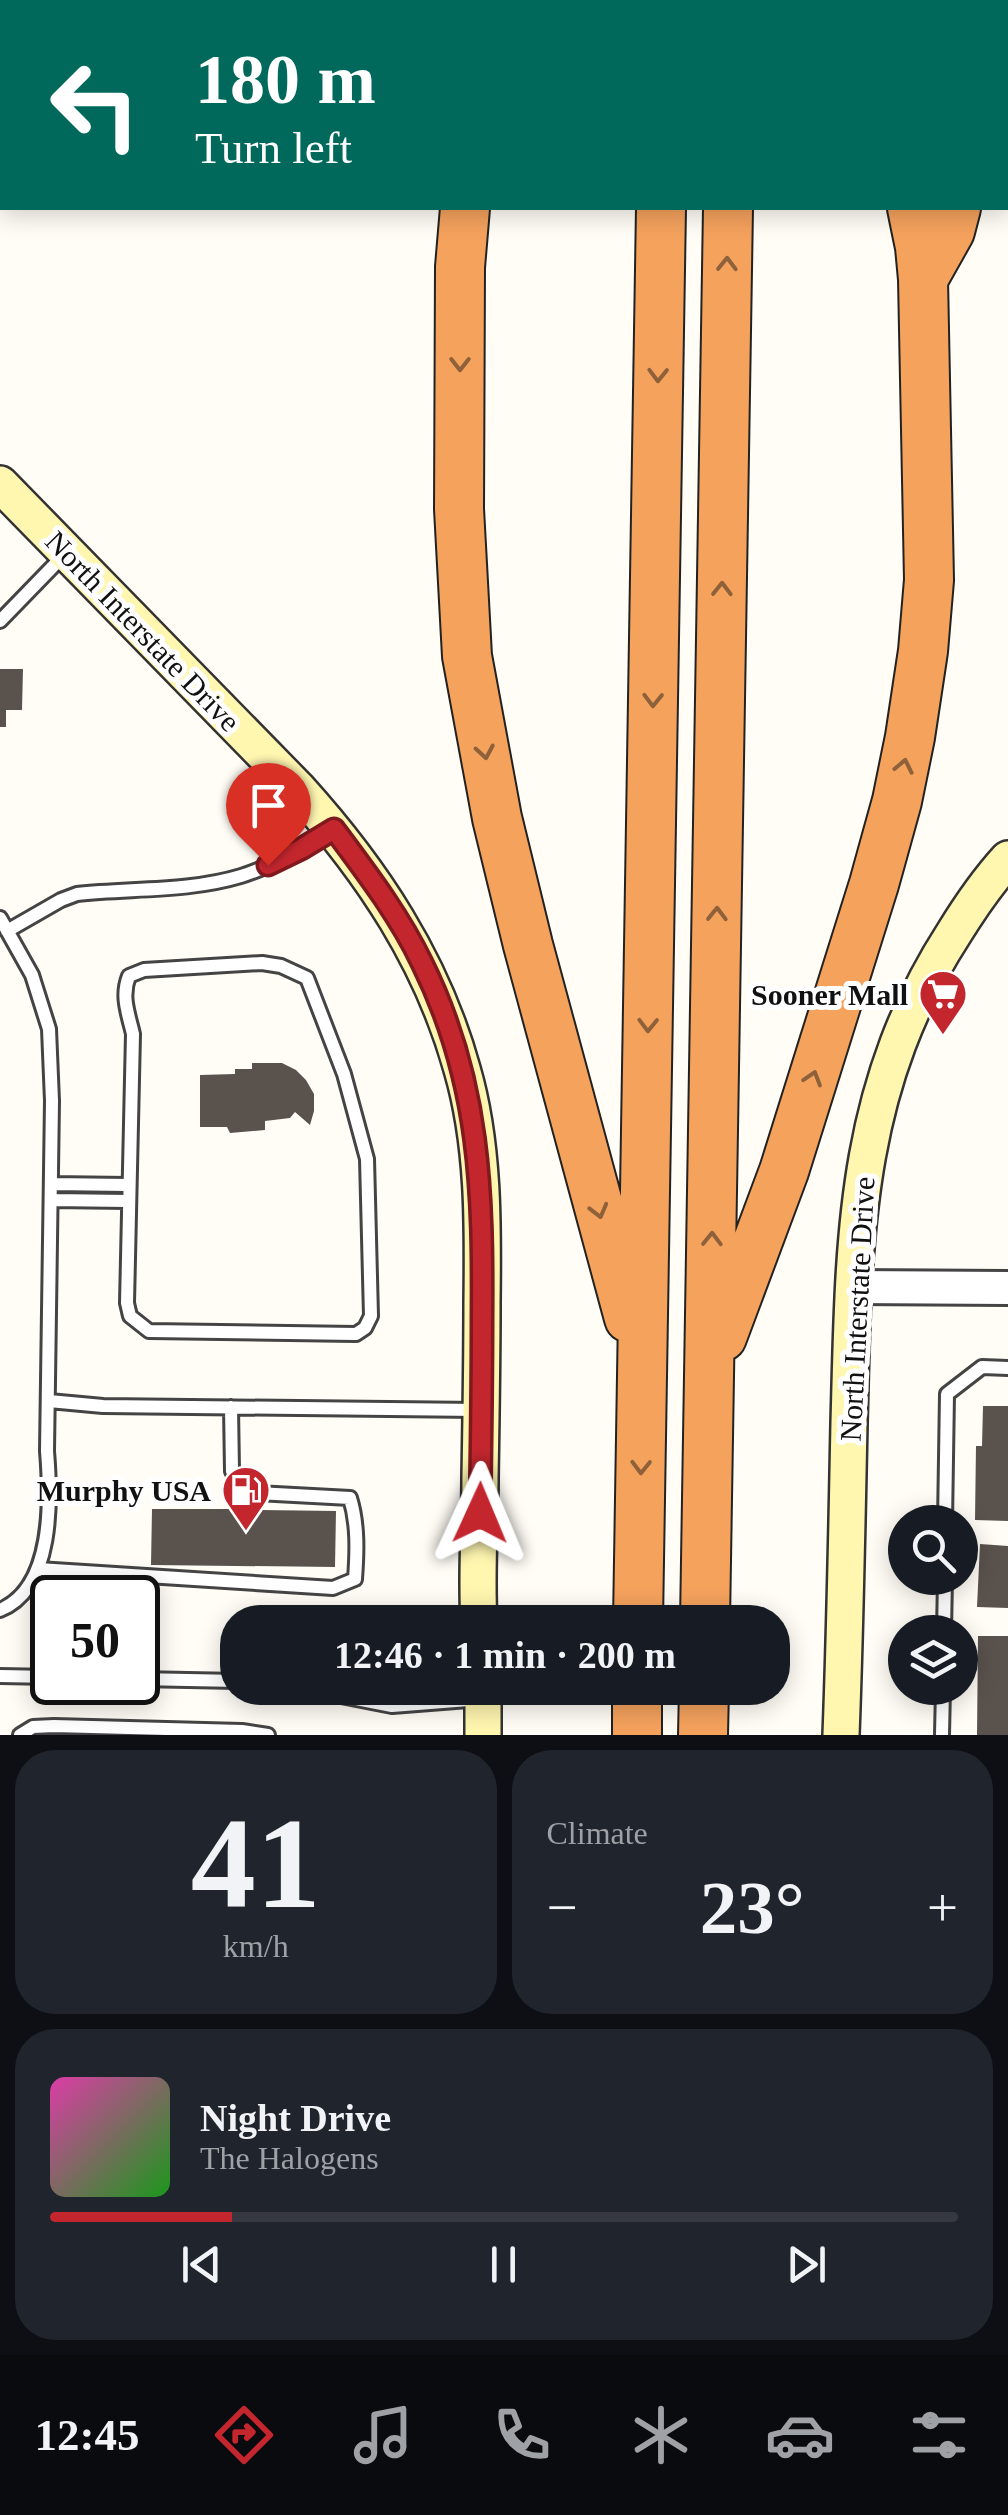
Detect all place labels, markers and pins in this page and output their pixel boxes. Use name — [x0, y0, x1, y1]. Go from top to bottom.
pin — [226, 763, 311, 866]
supermarket icon: Sooner Mall — [917, 968, 969, 1036]
place label: Sooner Mall — [751, 978, 908, 1011]
fuel station icon: Murphy USA — [220, 1464, 272, 1532]
place label: Murphy USA — [37, 1474, 211, 1507]

